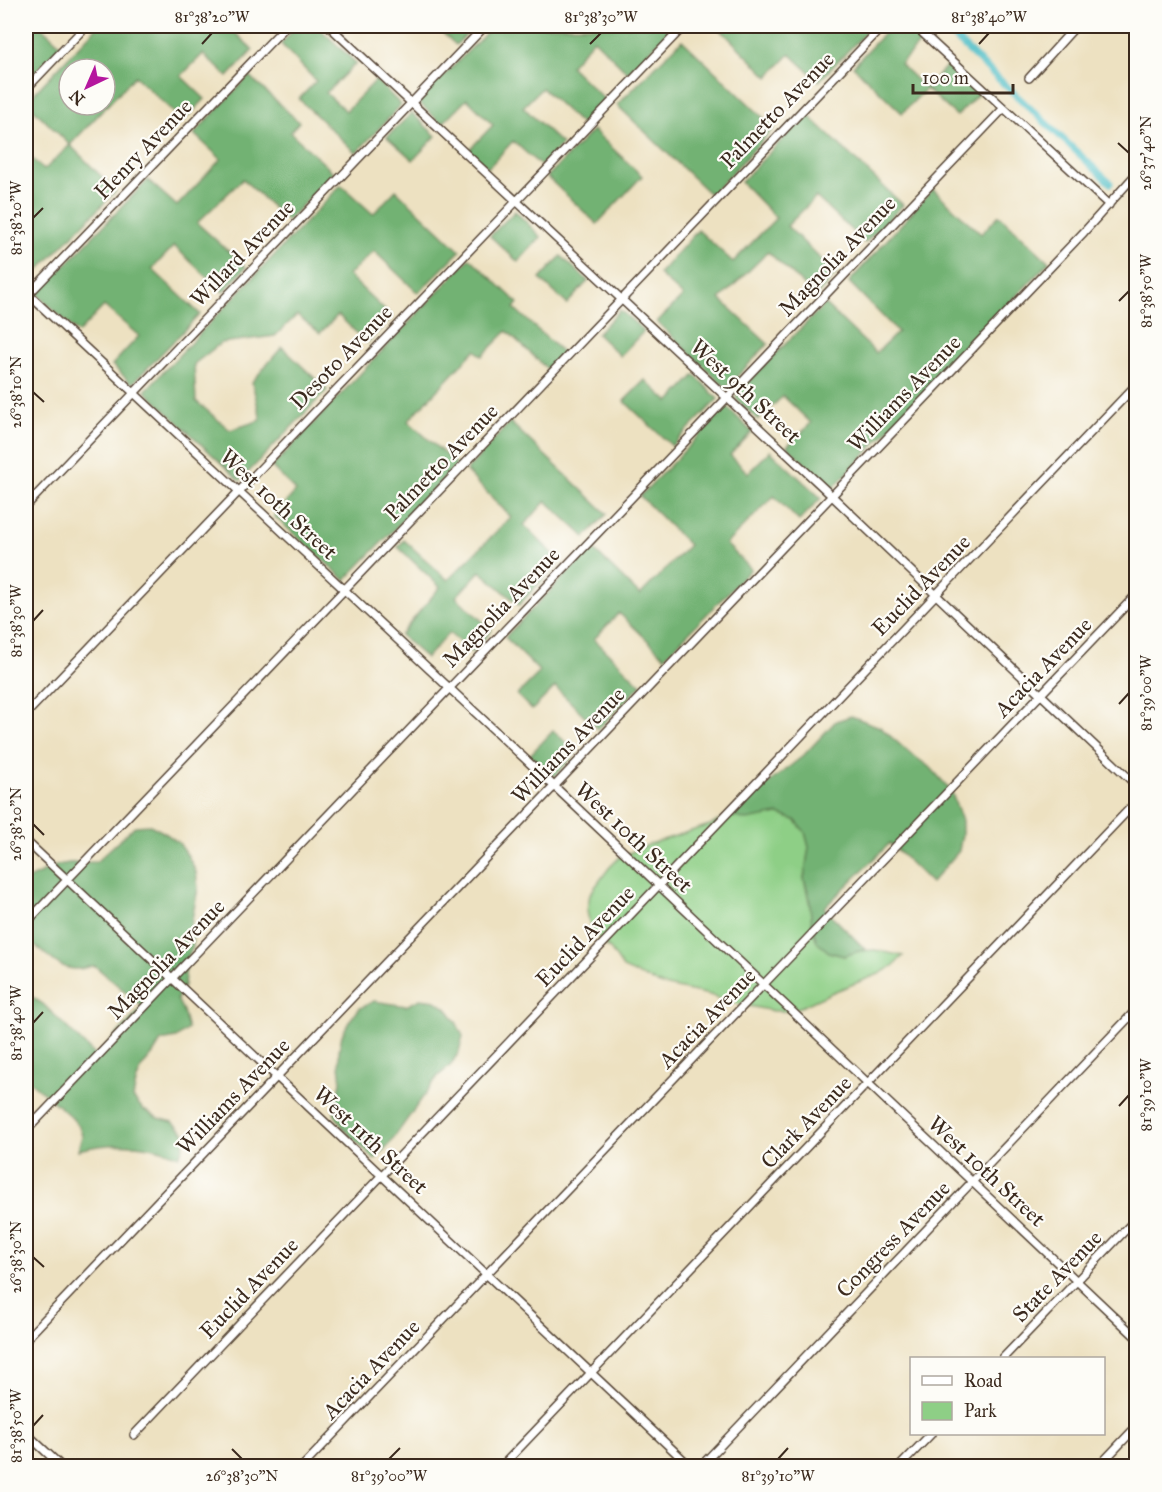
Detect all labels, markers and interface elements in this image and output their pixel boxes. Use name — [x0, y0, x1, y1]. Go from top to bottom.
text: 81°38'20"W — [175, 8, 250, 26]
text: 81°38'30"W — [565, 8, 638, 26]
text: 81°38'40"W — [951, 8, 1027, 26]
street label: Palmetto Avenue — [714, 46, 840, 174]
north arrow — [57, 57, 117, 117]
scale bar — [913, 57, 1014, 95]
text: 100 m — [922, 67, 969, 89]
text: N — [65, 86, 88, 109]
street label: Henry Avenue — [88, 93, 198, 205]
text: 26°37'40"N — [1137, 115, 1155, 191]
text: 81°38'20"W — [7, 180, 25, 255]
street label: Magnolia Avenue — [773, 190, 901, 322]
street label: Willard Avenue — [184, 194, 300, 312]
text: 81°38'50"W — [1137, 253, 1155, 328]
street label: Desoto Avenue — [284, 299, 398, 415]
street label: Williams Avenue — [842, 329, 966, 457]
street label: West 9th Street — [685, 333, 807, 449]
text: 26°38'10"N — [7, 355, 25, 428]
street label: Palmetto Avenue — [378, 398, 504, 526]
street label: West 10th Street — [215, 443, 343, 565]
street label: Euclid Avenue — [866, 529, 976, 641]
street label: Magnolia Avenue — [437, 541, 565, 673]
text: 81°38'30"W — [7, 584, 25, 658]
street label: Acacia Avenue — [988, 611, 1097, 723]
text: 81°39'00"W — [1137, 654, 1155, 731]
street label: Williams Avenue — [506, 681, 630, 809]
street label: West 10th Street — [570, 776, 698, 898]
text: 26°38'20"N — [7, 787, 25, 861]
street label: Euclid Avenue — [530, 880, 640, 992]
street label: Magnolia Avenue — [102, 893, 230, 1025]
street label: Acacia Avenue — [652, 962, 761, 1074]
text: 81°38'40"W — [7, 985, 25, 1061]
street label: Williams Avenue — [171, 1032, 295, 1160]
text: 81°39'10"W — [1137, 1058, 1155, 1131]
street label: Clark Avenue — [755, 1070, 857, 1174]
street label: West 11th Street — [308, 1080, 434, 1200]
street label: West 10th Street — [923, 1110, 1051, 1232]
street label: Congress Avenue — [830, 1175, 956, 1303]
text: 26°38'30"N — [7, 1220, 25, 1293]
street label: State Avenue — [1006, 1224, 1108, 1328]
street label: Euclid Avenue — [194, 1232, 304, 1344]
street label: Acacia Avenue — [316, 1313, 425, 1425]
legend — [910, 1357, 1105, 1435]
text: Road — [964, 1370, 1002, 1392]
text: 81°38'50"W — [7, 1388, 25, 1463]
text: Park — [964, 1400, 997, 1422]
text: 26°38'30"N — [206, 1467, 279, 1485]
text: 81°39'00"W — [351, 1467, 428, 1485]
text: 81°39'10"W — [742, 1467, 815, 1485]

